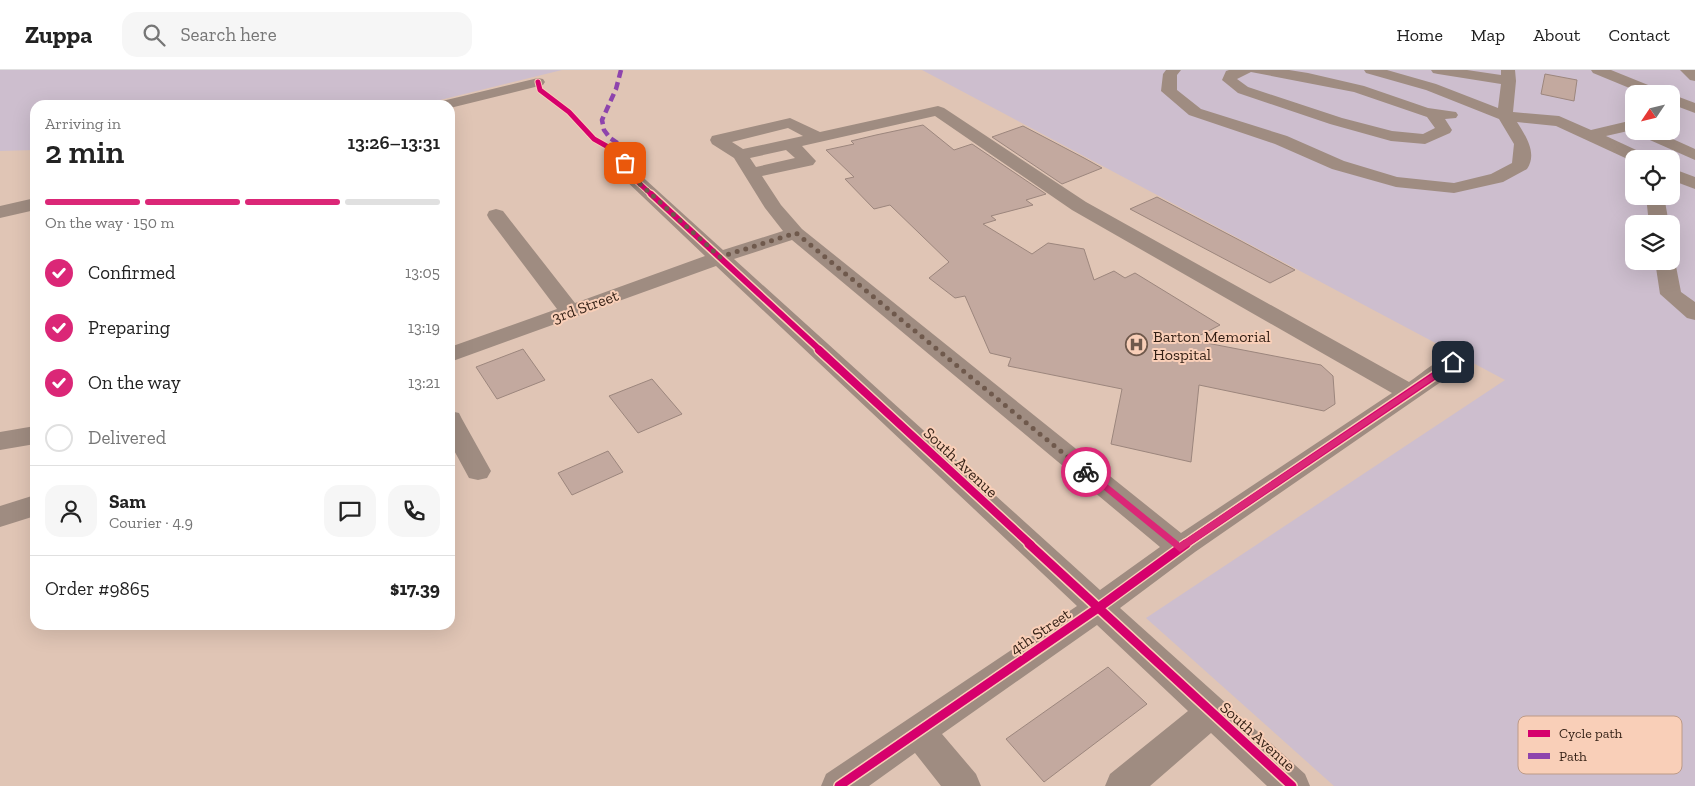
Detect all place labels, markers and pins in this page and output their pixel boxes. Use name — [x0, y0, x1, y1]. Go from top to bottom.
pin — [604, 142, 646, 184]
place label: Barton Memorial Hospital — [1153, 327, 1271, 364]
hospital icon: Barton Memorial Hospital — [1125, 333, 1149, 357]
pin — [1432, 341, 1474, 383]

